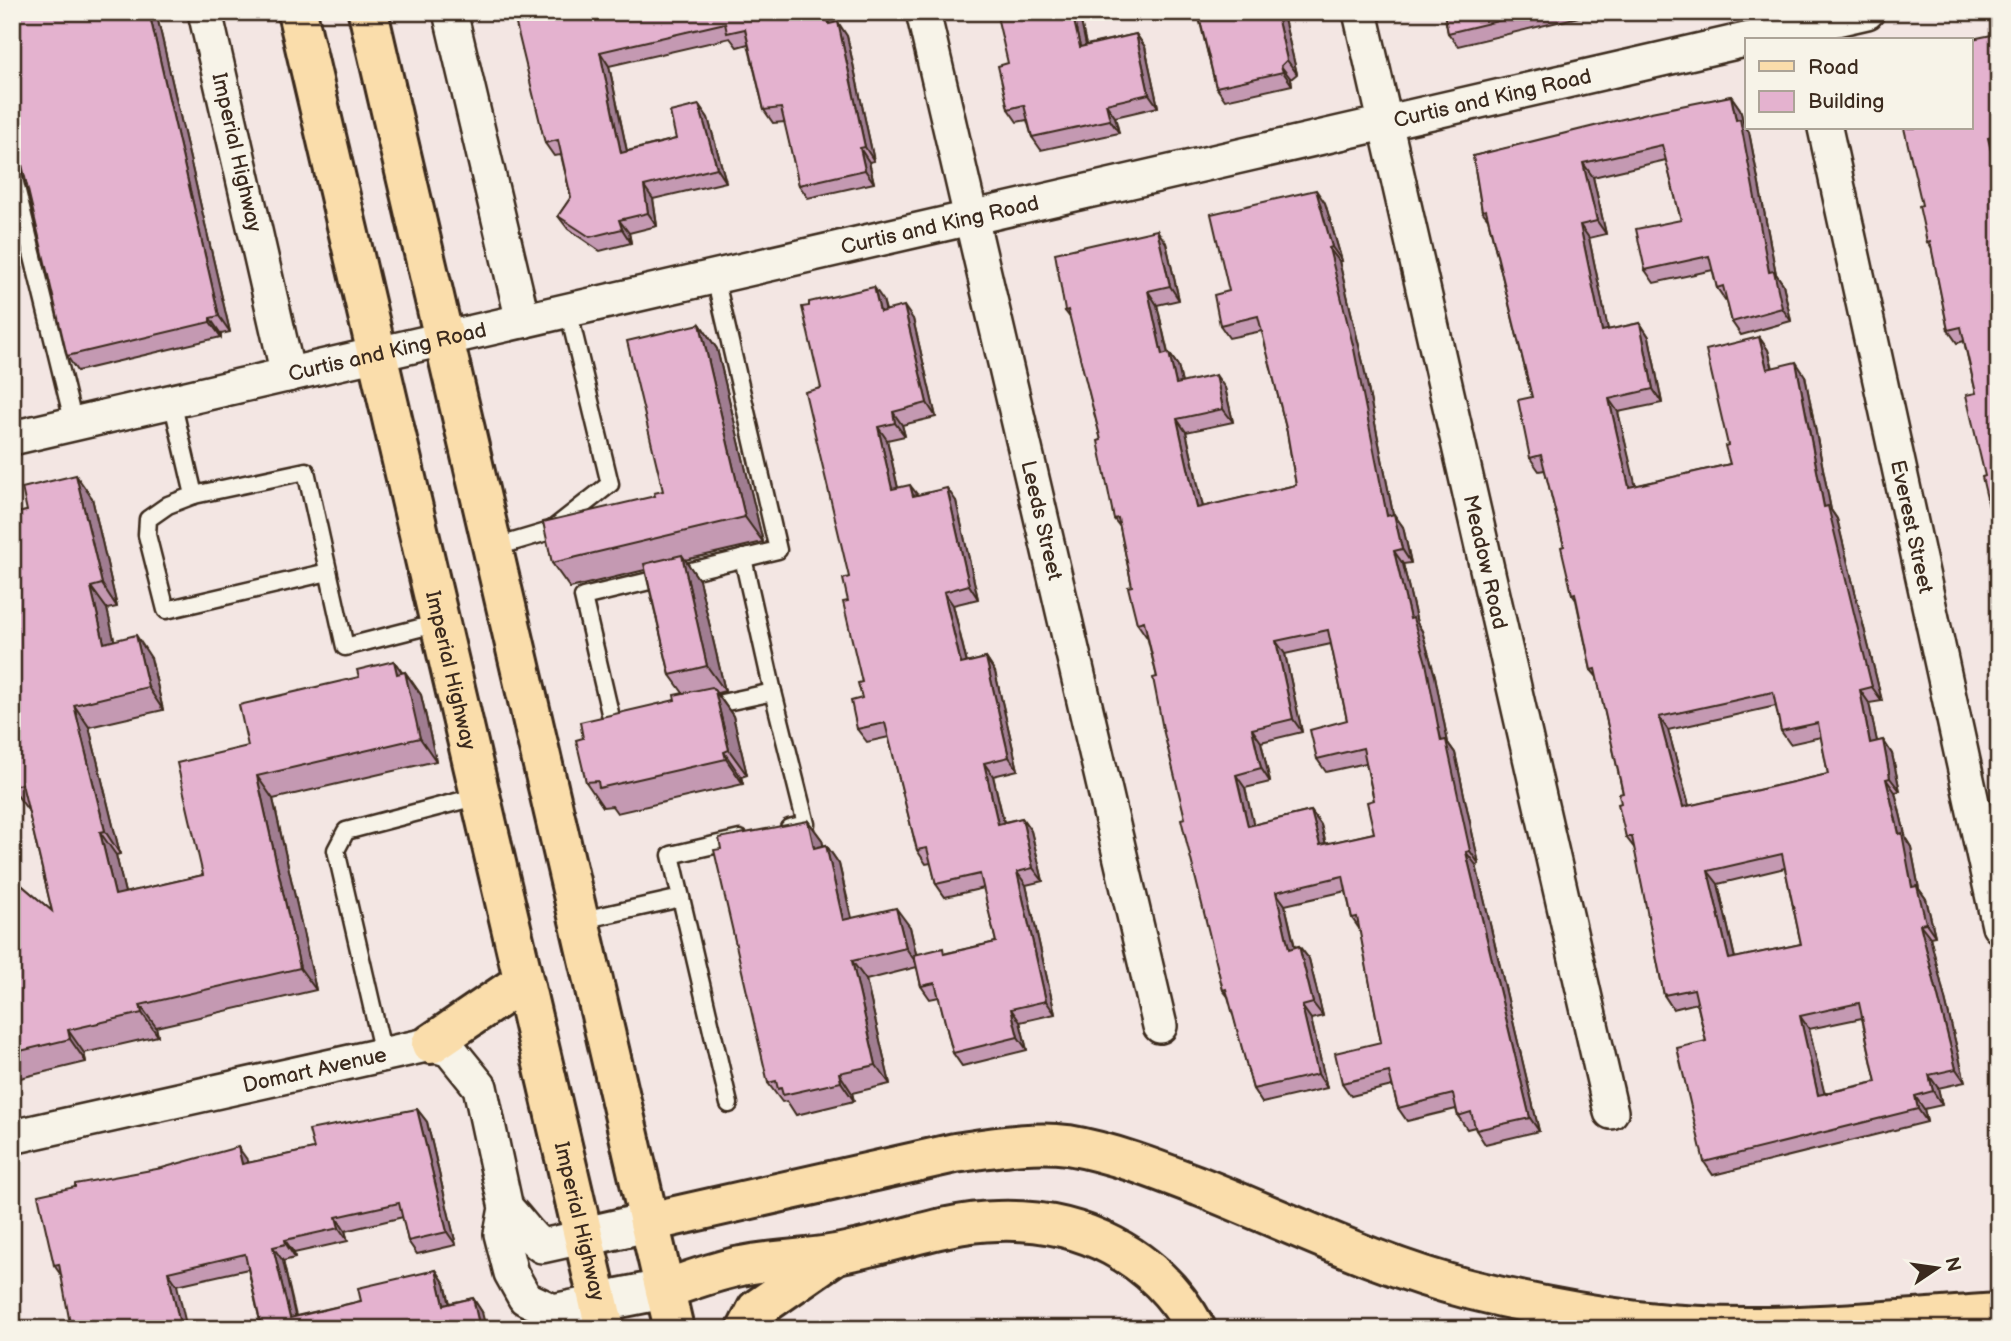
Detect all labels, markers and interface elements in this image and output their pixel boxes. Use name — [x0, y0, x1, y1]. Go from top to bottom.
legend — [1745, 38, 1972, 130]
text: Road — [1808, 55, 1859, 80]
street label: Curtis and King Road — [1391, 64, 1594, 133]
street label: Imperial Highway — [206, 70, 267, 235]
text: Building — [1808, 89, 1884, 114]
street label: Curtis and King Road — [839, 191, 1041, 260]
street label: Curtis and King Road — [286, 317, 489, 387]
street label: Leeds Street — [1015, 458, 1067, 583]
street label: Everest Street — [1885, 458, 1938, 596]
street label: Meadow Road — [1458, 492, 1512, 631]
street label: Imperial Highway — [420, 588, 481, 753]
street label: Domart Avenue — [240, 1042, 389, 1098]
street label: Imperial Highway — [549, 1140, 610, 1304]
north arrow — [1902, 1232, 1972, 1302]
text: N — [1939, 1255, 1965, 1274]

